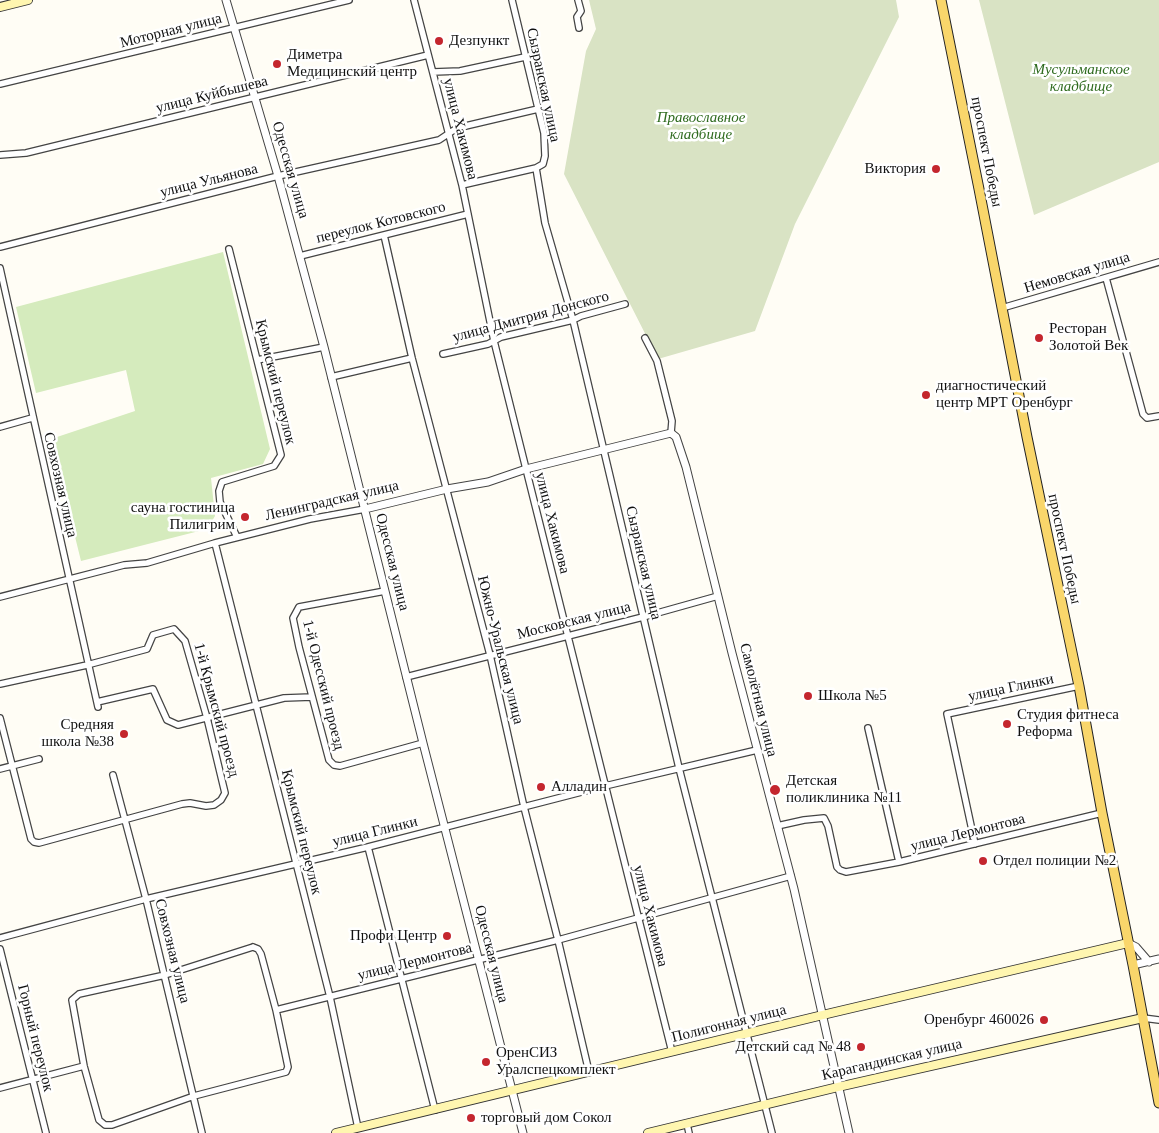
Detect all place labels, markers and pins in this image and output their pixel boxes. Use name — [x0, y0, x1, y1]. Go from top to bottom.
place label: Дезпункт — [449, 32, 509, 50]
marker: Дезпункт — [433, 35, 445, 47]
place label: Диметра Медицинский центр — [287, 46, 417, 81]
marker: Диметра Медицинский центр — [271, 58, 283, 70]
place label: Виктория — [865, 160, 926, 178]
marker: Виктория — [930, 163, 942, 175]
place label: Ресторан Золотой Век — [1049, 320, 1128, 355]
marker: Ресторан Золотой Век — [1033, 332, 1045, 344]
place label: диагностический центр МРТ Оренбург — [936, 377, 1073, 412]
marker: диагностический центр МРТ Оренбург — [920, 389, 932, 401]
place label: сауна гостиница Пилигрим — [131, 499, 235, 534]
marker: сауна гостиница Пилигрим — [239, 511, 251, 523]
place label: Школа №5 — [818, 687, 887, 705]
marker: Школа №5 — [802, 690, 814, 702]
place label: Студия фитнеса Реформа — [1017, 706, 1119, 741]
place label: Средняя школа №38 — [41, 716, 114, 751]
marker: Студия фитнеса Реформа — [1001, 718, 1013, 730]
marker: Средняя школа №38 — [118, 728, 130, 740]
place label: Детская поликлиника №11 — [786, 772, 902, 807]
place label: Алладин — [551, 778, 607, 796]
marker: Алладин — [535, 781, 547, 793]
marker: Детская поликлиника №11 — [768, 783, 782, 797]
place label: Отдел полиции №2 — [993, 852, 1116, 870]
marker: Отдел полиции №2 — [977, 855, 989, 867]
place label: Профи Центр — [350, 927, 437, 945]
marker: Профи Центр — [441, 930, 453, 942]
place label: Оренбург 460026 — [924, 1011, 1034, 1029]
marker: Оренбург 460026 — [1038, 1014, 1050, 1026]
place label: Детский сад № 48 — [735, 1038, 851, 1056]
marker: Детский сад № 48 — [855, 1041, 867, 1053]
place label: ОренСИЗ Уралспецкомплект — [496, 1044, 615, 1079]
marker: ОренСИЗ Уралспецкомплект — [480, 1056, 492, 1068]
place label: торговый дом Сокол — [481, 1109, 611, 1127]
marker: торговый дом Сокол — [465, 1112, 477, 1124]

